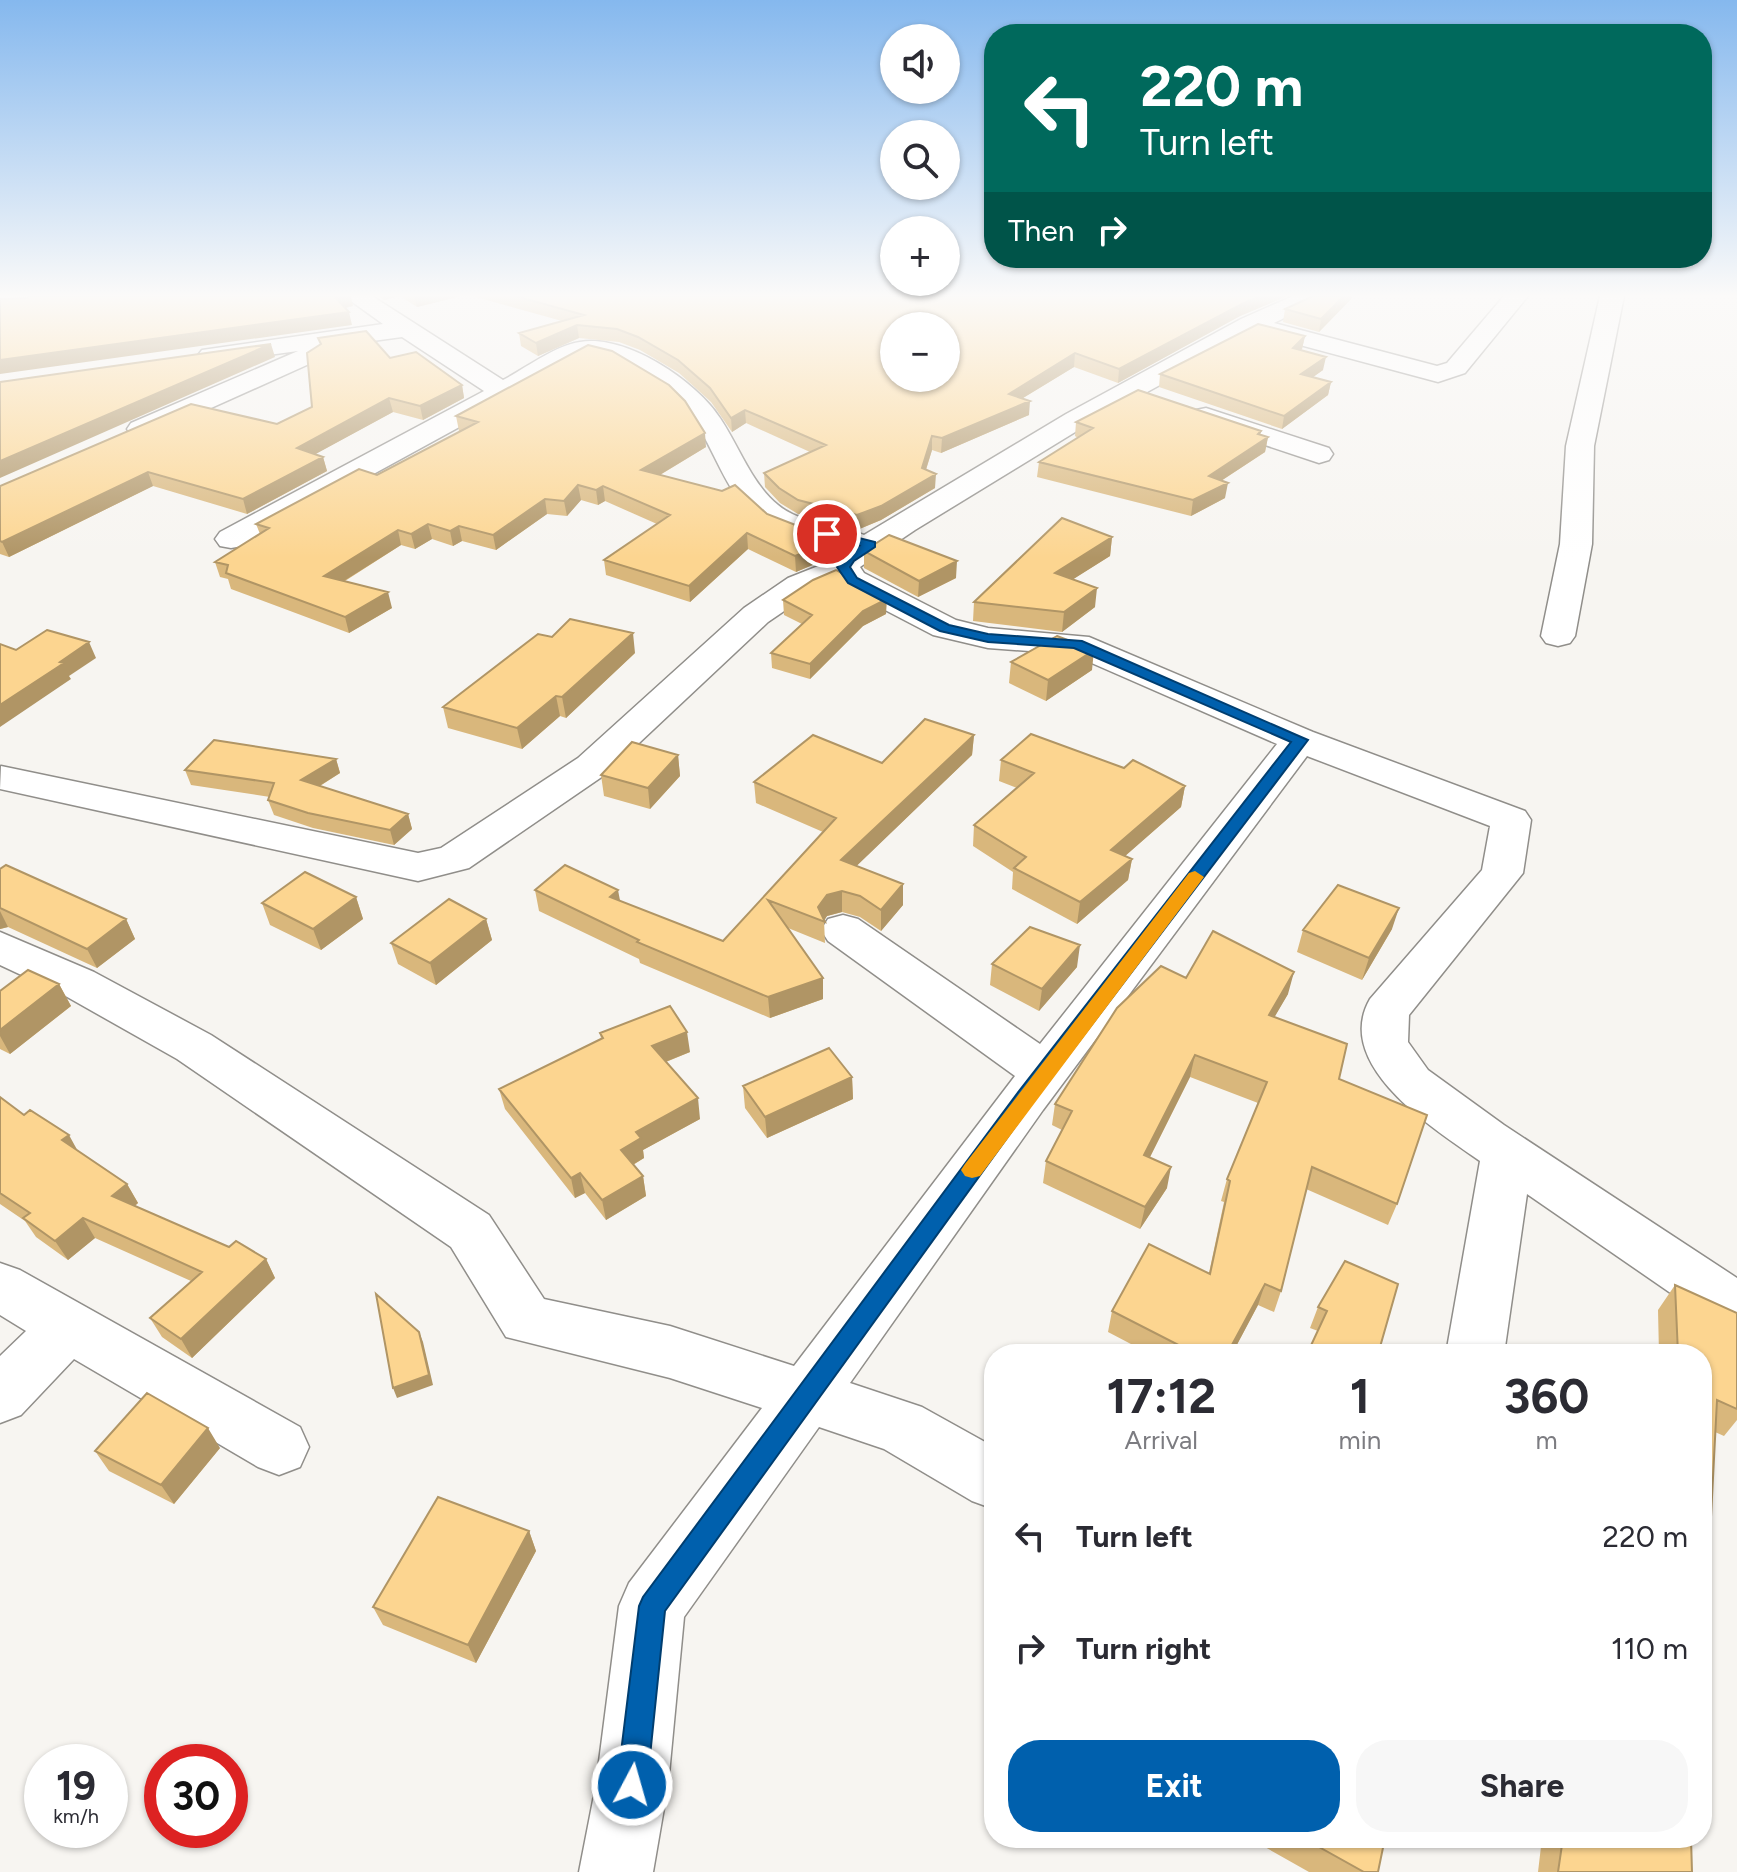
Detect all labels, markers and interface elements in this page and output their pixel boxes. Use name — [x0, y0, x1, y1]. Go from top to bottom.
map controls — [880, 24, 960, 392]
button: sound — [880, 24, 960, 104]
text: 220 m — [1140, 53, 1303, 120]
icon: left — [1008, 56, 1112, 160]
button: search — [880, 120, 960, 200]
text: Turn left — [1140, 121, 1274, 164]
icon: right — [1090, 208, 1134, 252]
text: Then — [1008, 212, 1074, 249]
button: + — [880, 216, 960, 296]
button: − — [880, 312, 960, 392]
pin — [793, 500, 861, 568]
icon: arrive — [805, 512, 849, 556]
text: 17:12 — [1107, 1367, 1216, 1425]
text: 1 — [1350, 1367, 1370, 1425]
text: 360 — [1504, 1367, 1589, 1425]
text: Arrival — [1125, 1424, 1198, 1456]
text: min — [1339, 1424, 1381, 1456]
text: m — [1536, 1424, 1558, 1456]
icon: left — [1008, 1514, 1052, 1558]
text: Turn left — [1076, 1518, 1193, 1555]
text: 220 m — [1602, 1518, 1688, 1555]
icon: right — [1008, 1626, 1052, 1670]
text: Turn right — [1076, 1630, 1211, 1667]
text: 110 m — [1611, 1630, 1688, 1667]
button: Exit — [1008, 1740, 1340, 1832]
button: Share — [1356, 1740, 1688, 1832]
position arrow — [590, 1743, 674, 1827]
speed limit sign: 30 — [144, 1744, 248, 1848]
text: 19 — [56, 1762, 96, 1810]
text: km/h — [53, 1804, 99, 1828]

